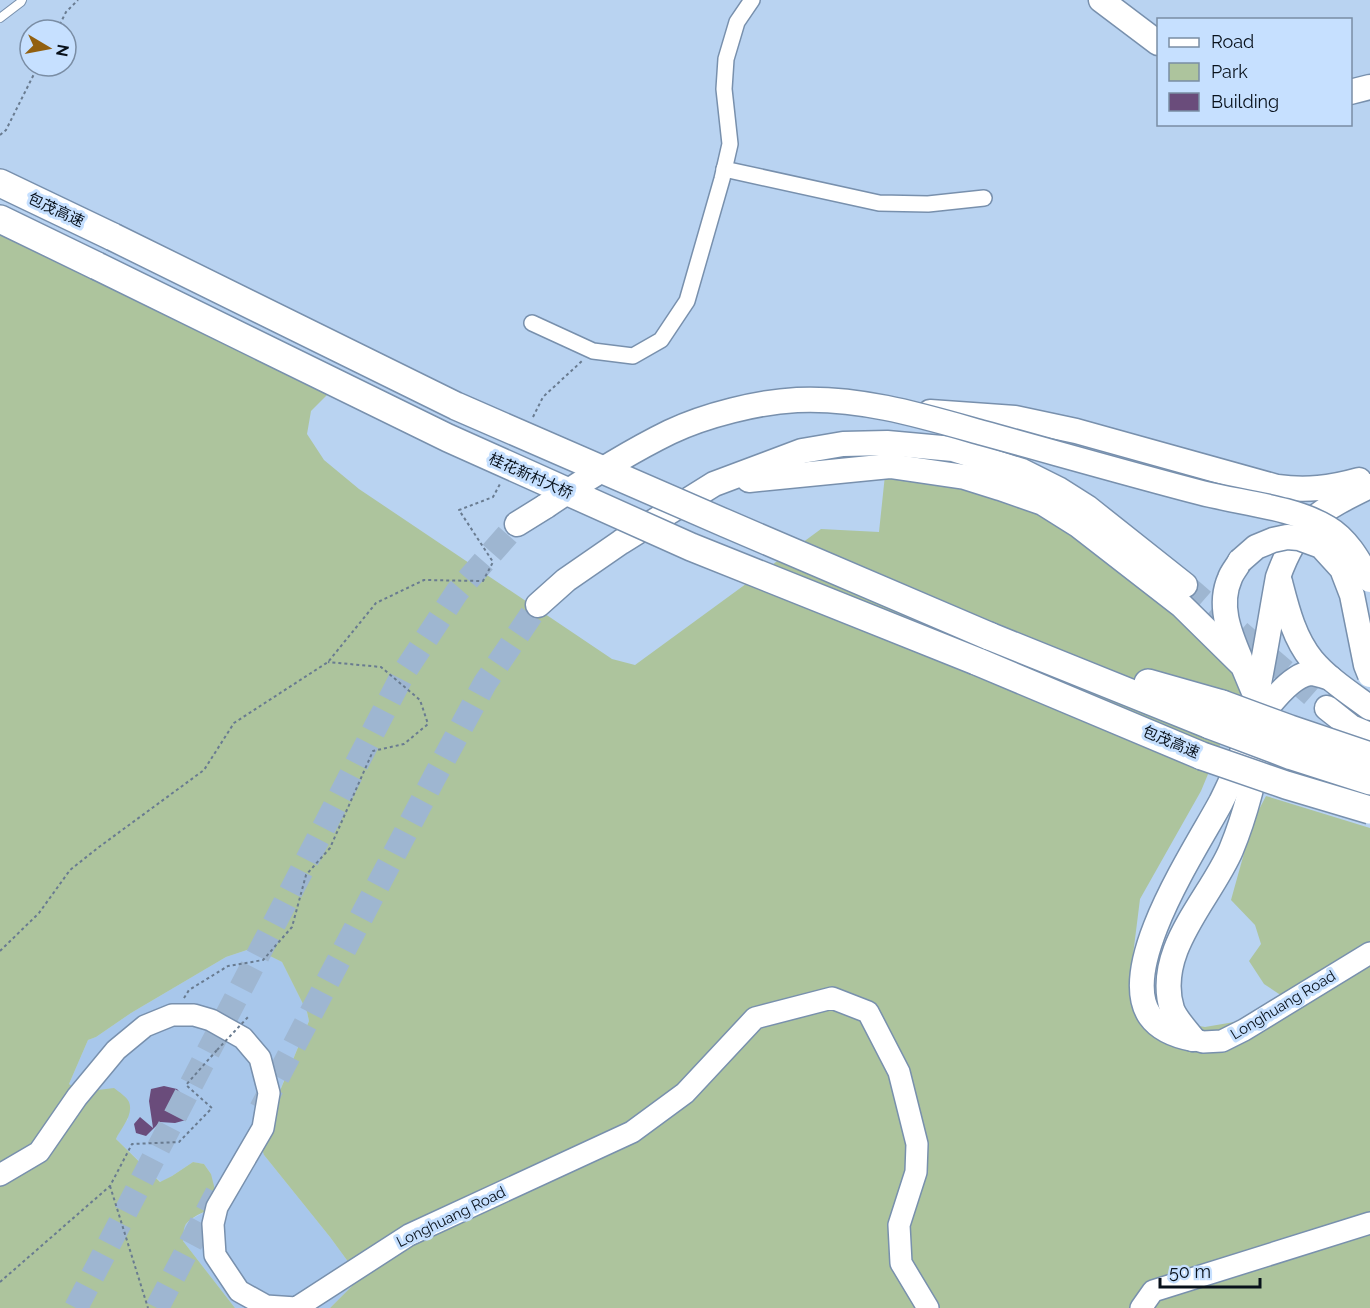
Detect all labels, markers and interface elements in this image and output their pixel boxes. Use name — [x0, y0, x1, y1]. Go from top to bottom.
north arrow — [18, 18, 78, 78]
legend — [1157, 18, 1352, 126]
text: Road — [1211, 31, 1254, 52]
text: N — [52, 43, 73, 58]
text: Park — [1211, 61, 1248, 82]
text: Building — [1211, 91, 1279, 112]
street label: 包茂高速 — [25, 189, 87, 231]
street label: 桂花新村大桥 — [486, 449, 576, 503]
street label: 包茂高速 — [1140, 722, 1202, 762]
street label: Longhuang Road — [1227, 967, 1339, 1043]
street label: Longhuang Road — [393, 1183, 509, 1251]
scale bar — [1160, 1251, 1260, 1289]
text: 50 m — [1169, 1261, 1211, 1282]

